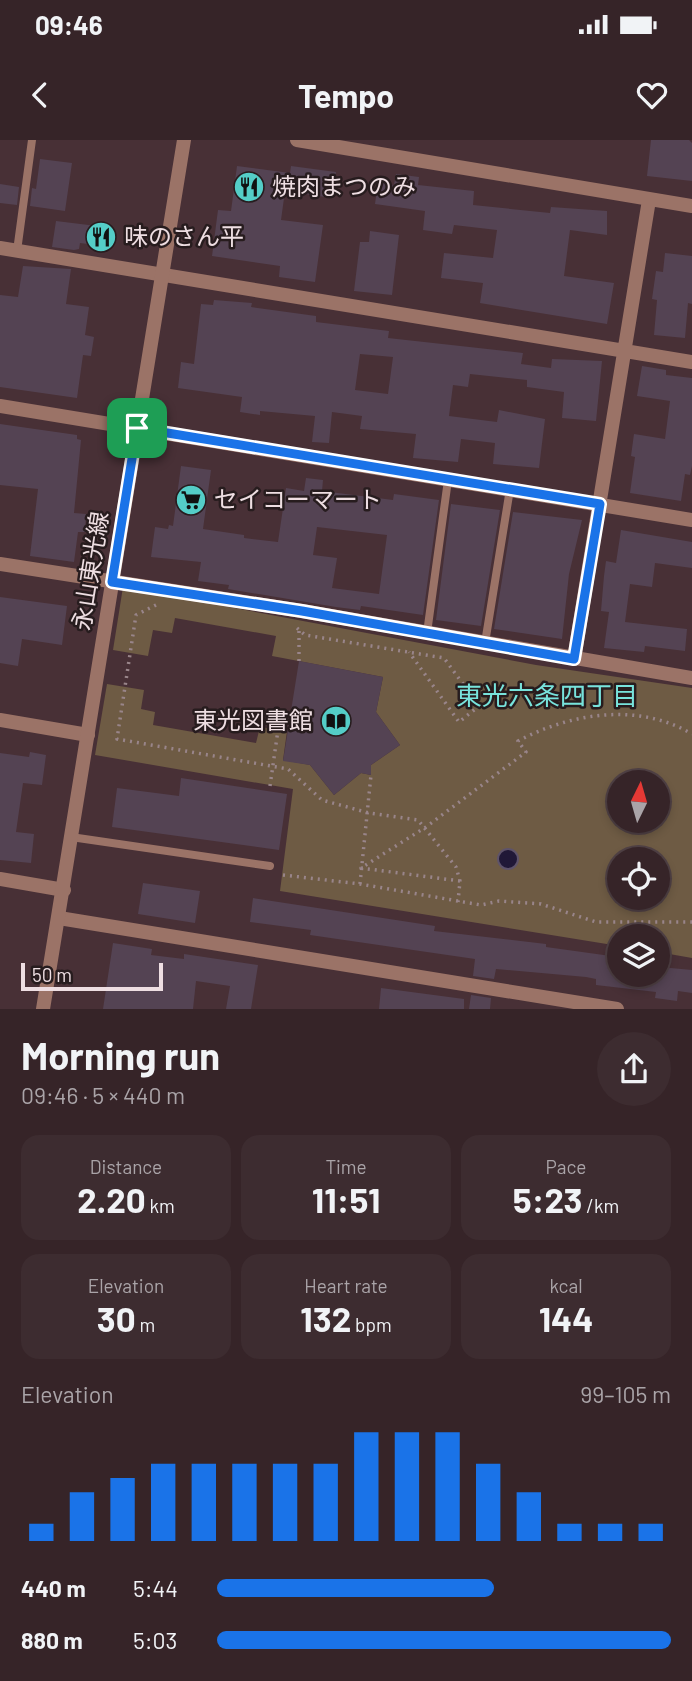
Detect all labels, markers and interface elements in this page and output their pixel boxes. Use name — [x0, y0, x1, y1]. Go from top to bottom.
text: 09:46 — [35, 9, 103, 40]
icon: back — [21, 76, 59, 114]
text: Tempo — [298, 76, 394, 114]
icon: heart — [633, 76, 671, 114]
restaurant icon: 焼肉まつのみ — [232, 170, 266, 204]
place label: 焼肉まつのみ — [272, 171, 416, 200]
restaurant icon: 味のさん平 — [84, 220, 118, 254]
place label: 味のさん平 — [124, 221, 244, 250]
pin — [107, 398, 167, 458]
icon: arrive — [118, 409, 156, 447]
supermarket icon: セイコーマート — [174, 483, 208, 517]
place label: セイコーマート — [214, 484, 382, 513]
street label: 永山東光線 — [66, 509, 113, 632]
district label: 東光六条四丁目 — [456, 679, 638, 710]
library icon: 東光図書館 — [319, 704, 353, 738]
place label: 東光図書館 — [193, 705, 313, 734]
north arrow — [607, 770, 670, 833]
map controls — [607, 770, 670, 987]
button: locate — [607, 847, 670, 910]
button: layers — [607, 924, 670, 987]
scale bar — [21, 960, 163, 992]
text: 50 m — [32, 963, 72, 986]
text: Morning run — [21, 1032, 220, 1078]
button: share — [597, 1032, 671, 1106]
text: 09:46 · 5 × 440 m — [21, 1081, 185, 1109]
text: Distance — [90, 1155, 162, 1178]
text: Time — [325, 1155, 367, 1178]
text: Pace — [546, 1155, 586, 1178]
text: 2.20 — [77, 1178, 146, 1220]
text: 11:51 — [312, 1178, 380, 1220]
text: 5:23 — [513, 1178, 582, 1220]
text: km — [146, 1194, 175, 1217]
text: /km — [582, 1194, 619, 1217]
text: Elevation — [88, 1274, 164, 1297]
text: Heart rate — [304, 1274, 388, 1297]
text: kcal — [549, 1274, 583, 1297]
text: 30 — [97, 1297, 136, 1339]
text: 132 — [300, 1297, 351, 1339]
text: 144 — [539, 1297, 593, 1339]
text: m — [136, 1313, 155, 1336]
text: bpm — [351, 1313, 392, 1336]
text: Elevation — [21, 1380, 114, 1408]
text: 99–105 m — [580, 1380, 671, 1408]
text: 440 m — [21, 1574, 86, 1602]
text: 5:44 — [133, 1574, 178, 1602]
text: 880 m — [21, 1626, 83, 1654]
text: 5:03 — [133, 1626, 177, 1654]

